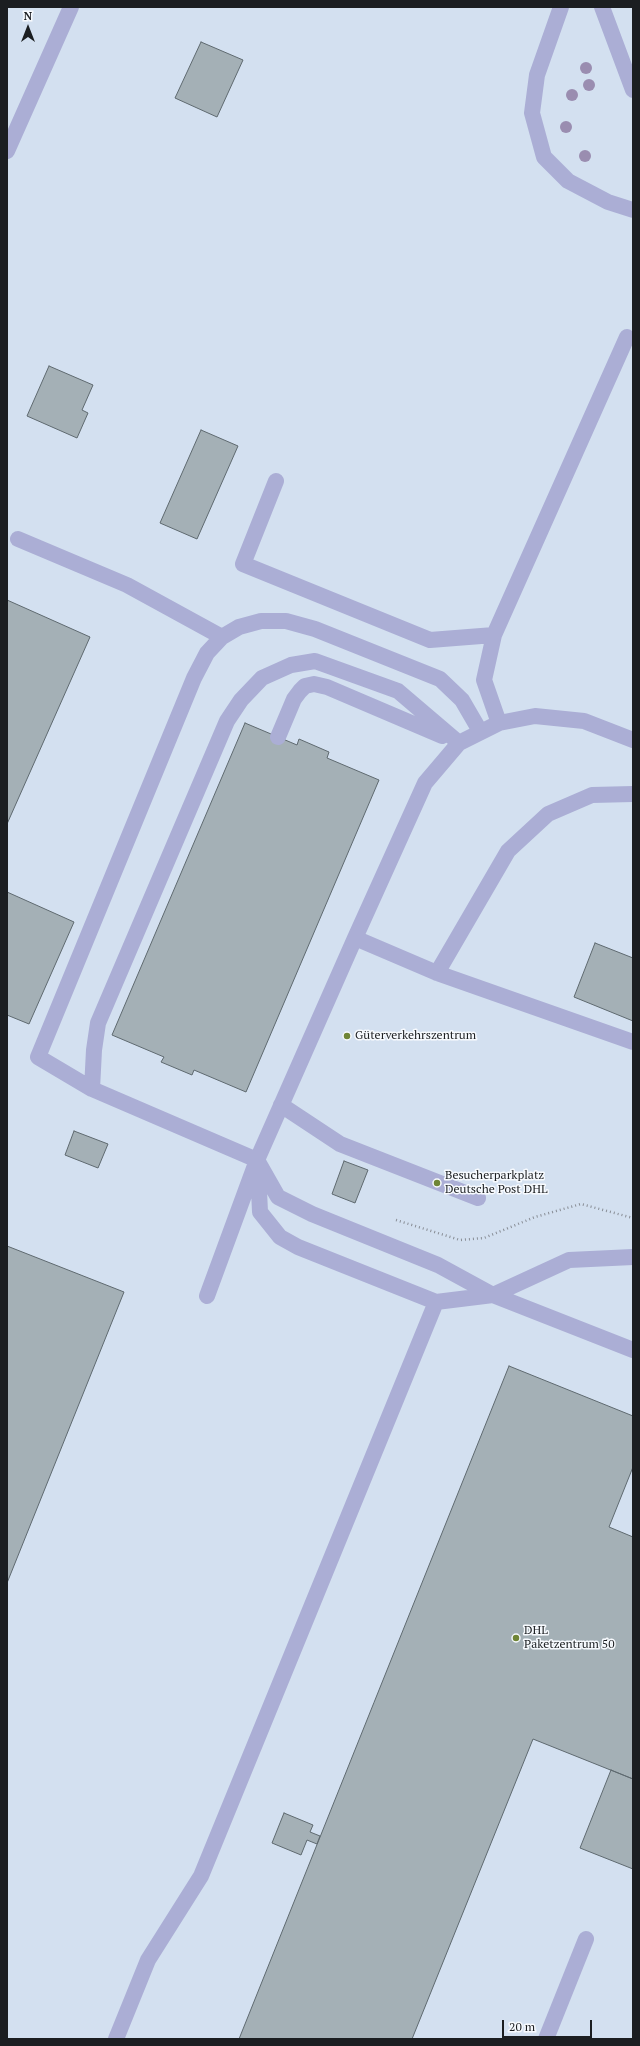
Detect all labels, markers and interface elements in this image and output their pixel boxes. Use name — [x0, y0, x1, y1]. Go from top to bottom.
north arrow — [8, 8, 48, 48]
text: N — [24, 9, 32, 23]
place label: Güterverkehrszentrum — [355, 1029, 476, 1043]
marker: Güterverkehrszentrum — [342, 1031, 352, 1041]
place label: Besucherparkplatz Deutsche Post DHL — [445, 1169, 547, 1197]
marker: Besucherparkplatz Deutsche Post DHL — [432, 1178, 442, 1188]
place label: DHL Paketzentrum 50 — [524, 1624, 615, 1652]
marker: DHL Paketzentrum 50 — [511, 1633, 521, 1643]
scale bar — [504, 2012, 594, 2038]
text: 20 m — [509, 2019, 535, 2034]

